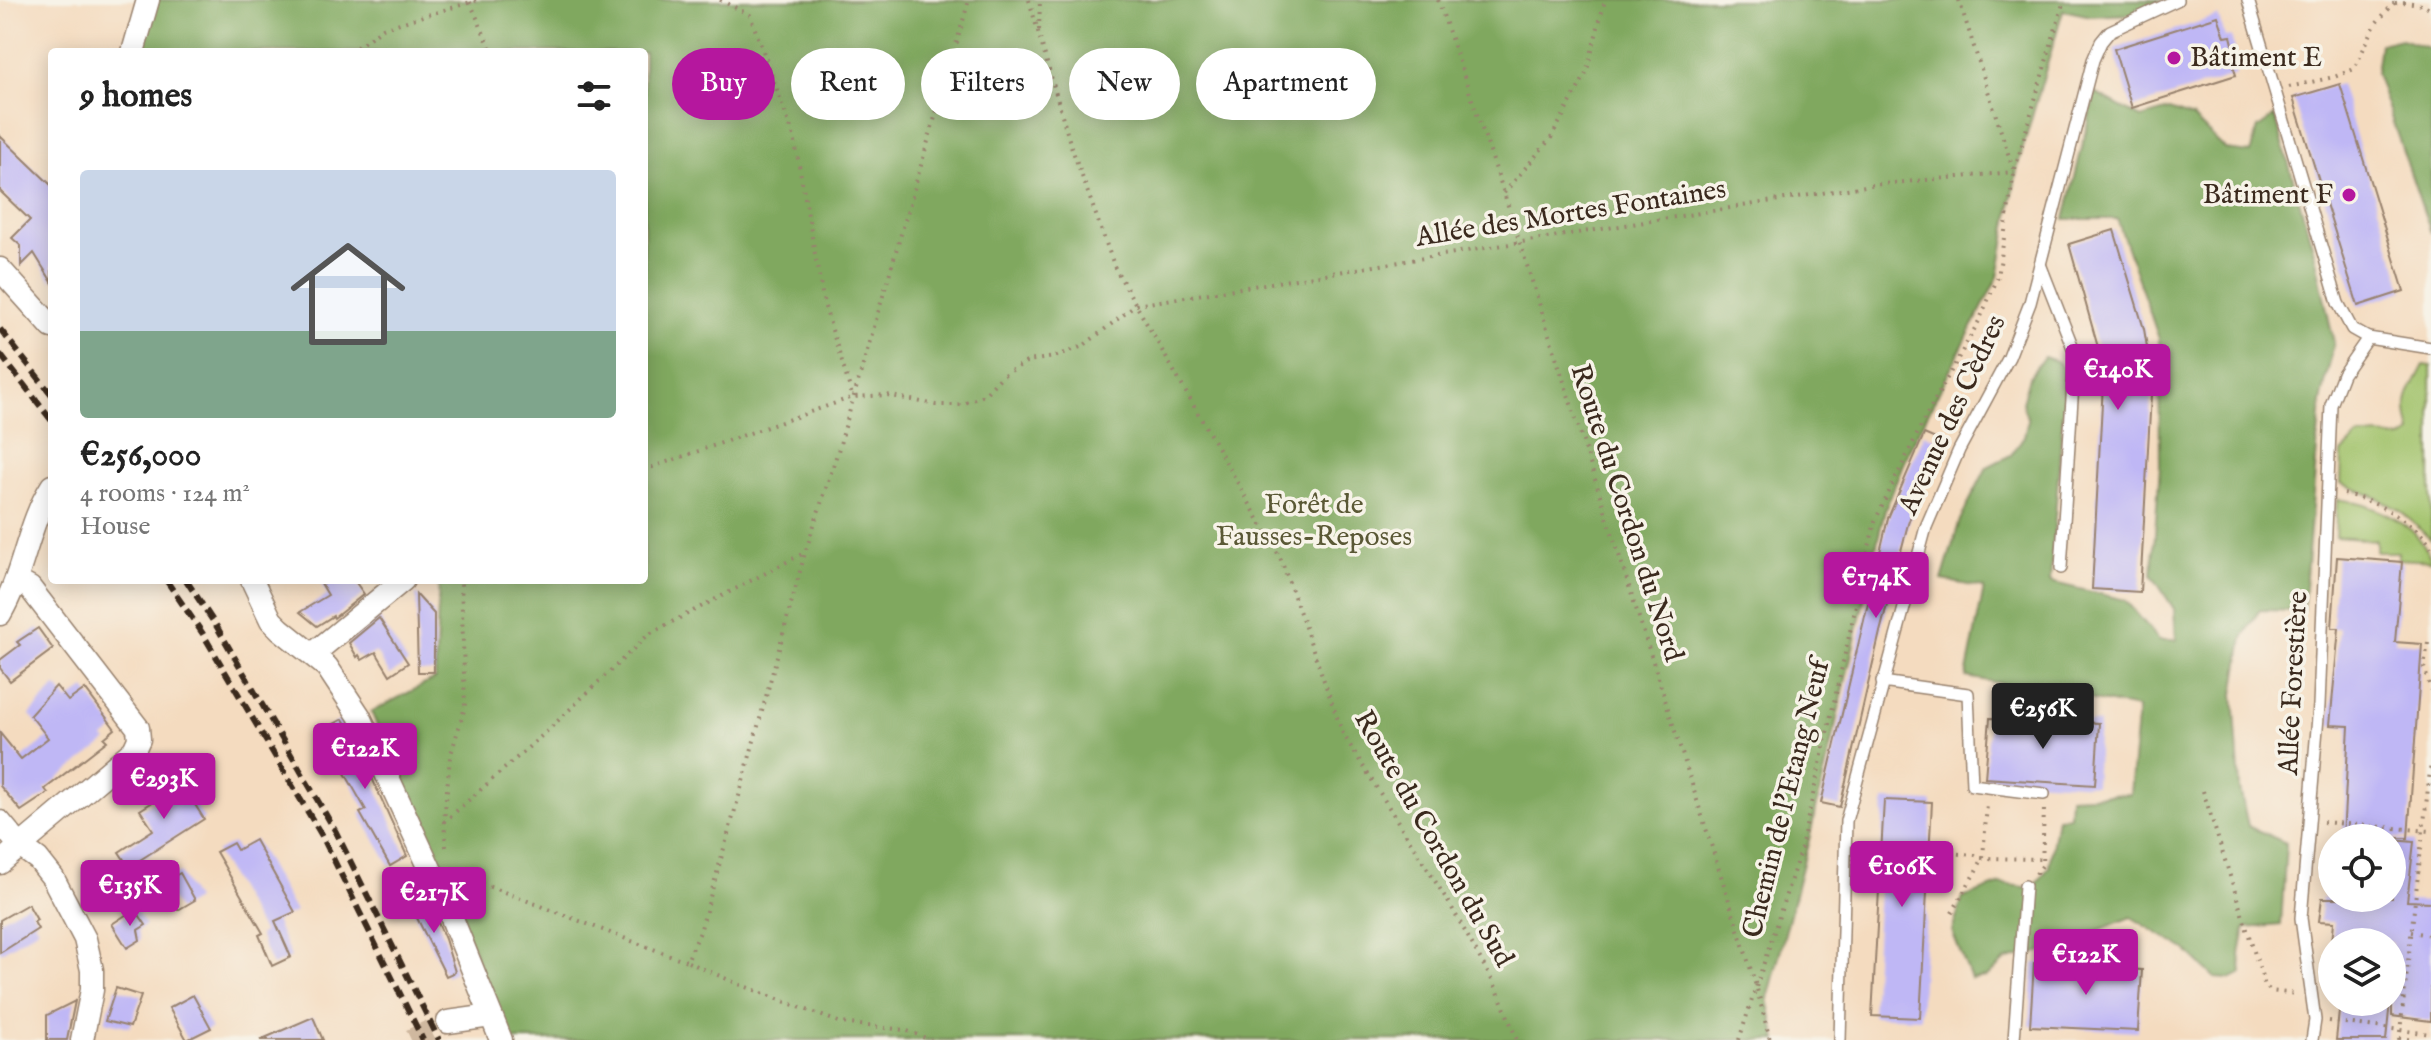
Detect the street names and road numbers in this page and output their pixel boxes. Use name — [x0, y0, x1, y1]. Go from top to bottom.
street label: Allée des Mortes Fontaines — [1412, 172, 1729, 256]
street label: Avenue des Cèdres — [1891, 310, 2015, 521]
street label: Route du Cordon du Nord — [1561, 360, 1691, 666]
street label: Allée Forestière — [2272, 590, 2316, 777]
street label: Chemin de l'Etang Neuf — [1735, 652, 1840, 942]
street label: Route du Cordon du Sud — [1345, 704, 1521, 974]

